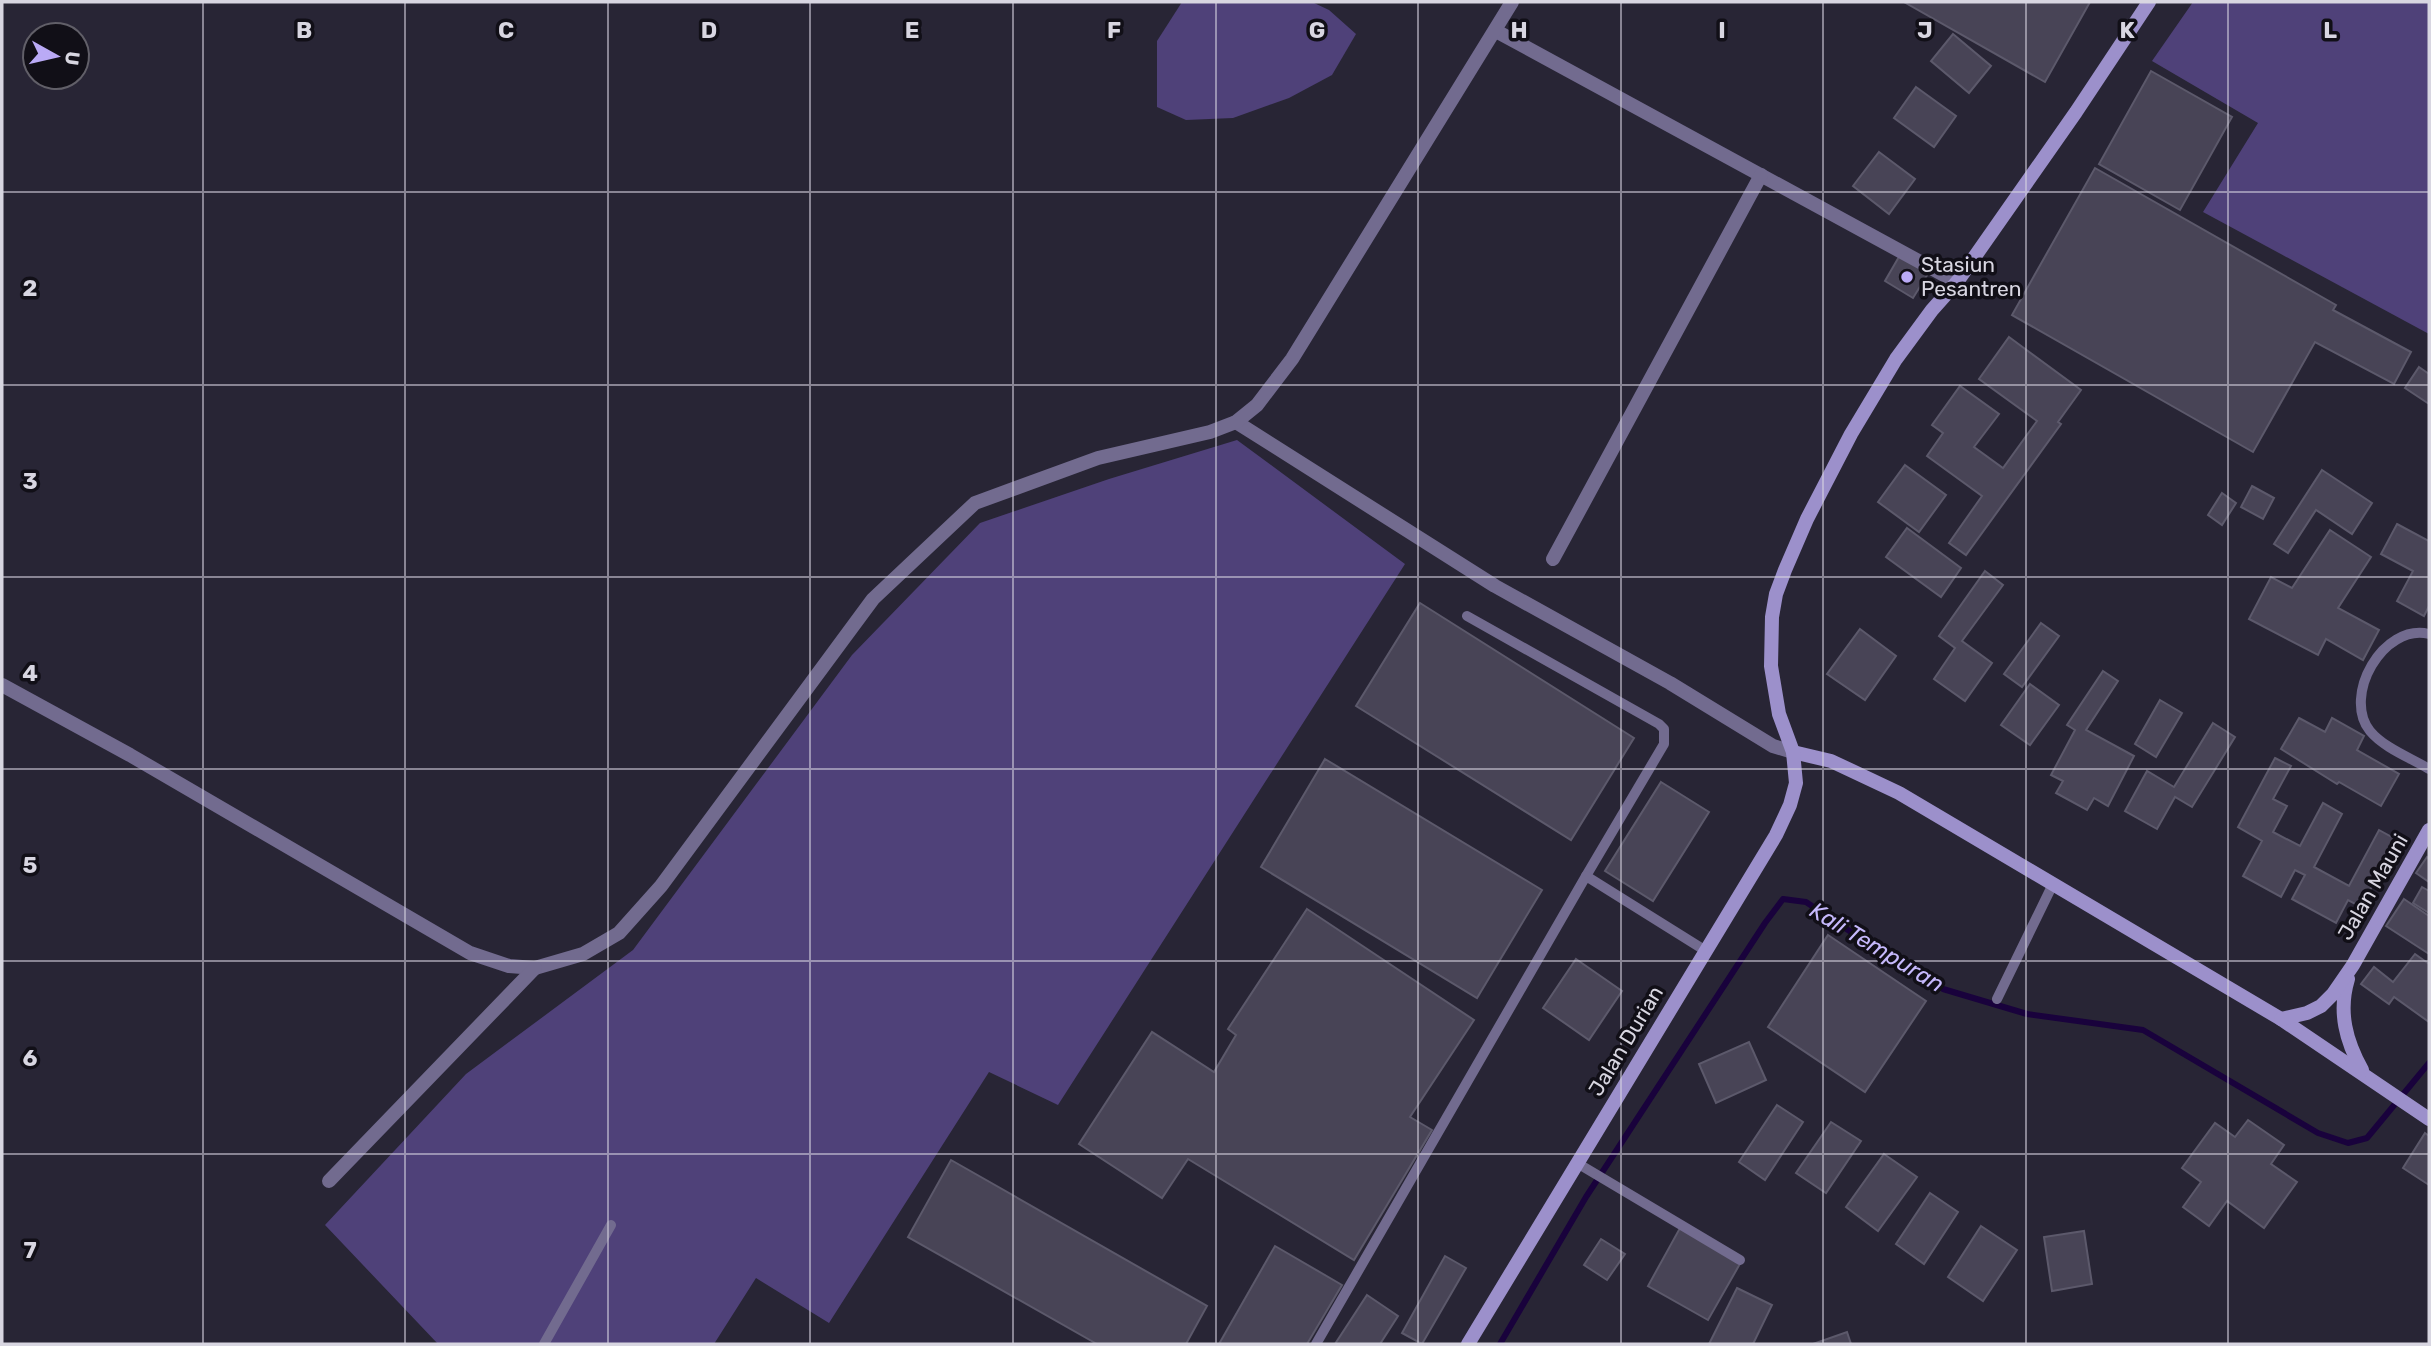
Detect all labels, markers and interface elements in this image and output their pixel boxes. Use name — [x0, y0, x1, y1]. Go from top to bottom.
text: B — [296, 16, 312, 44]
text: C — [498, 16, 514, 44]
text: D — [701, 16, 717, 44]
text: E — [905, 16, 919, 44]
text: F — [1107, 16, 1121, 44]
text: G — [1309, 16, 1325, 44]
text: H — [1510, 16, 1528, 44]
text: I — [1718, 16, 1726, 44]
text: J — [1917, 16, 1933, 44]
text: K — [2119, 16, 2135, 44]
text: L — [2323, 16, 2337, 44]
north arrow — [21, 21, 91, 91]
text: U — [60, 50, 85, 67]
place label: Stasiun Pesantren — [1921, 252, 2021, 301]
marker: Stasiun Pesantren — [1899, 269, 1915, 285]
text: 2 — [23, 274, 37, 302]
text: 3 — [22, 467, 38, 495]
text: 4 — [22, 659, 38, 687]
street label: Jalan Mauni — [2332, 829, 2413, 944]
text: 5 — [23, 851, 38, 879]
water label: Kali Tempuran — [1805, 896, 1949, 998]
street label: Jalan Durian — [1583, 981, 1668, 1100]
text: 6 — [23, 1044, 38, 1072]
text: 7 — [23, 1236, 37, 1264]

